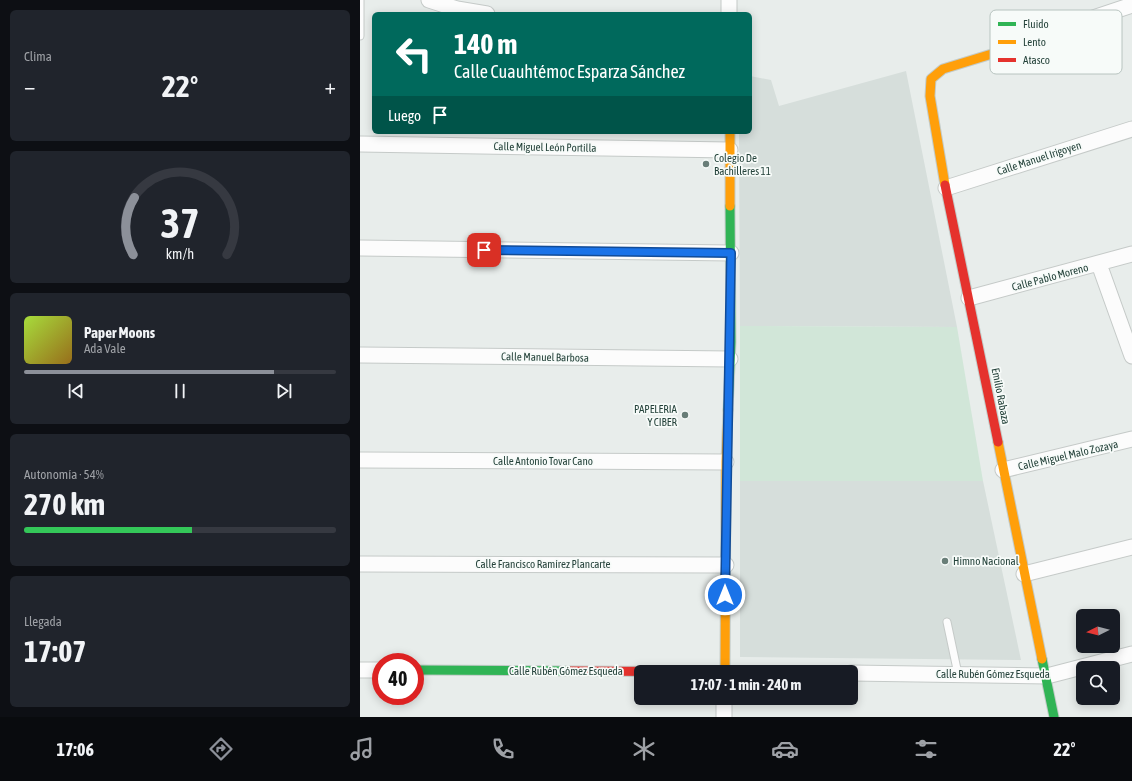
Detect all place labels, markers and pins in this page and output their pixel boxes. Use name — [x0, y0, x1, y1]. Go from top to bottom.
place label: Colegio De Bachilleres 11 — [714, 152, 771, 177]
marker: Colegio De Bachilleres 11 — [701, 159, 711, 169]
pin — [467, 233, 501, 267]
place label: PAPELERIA Y CIBER — [634, 403, 678, 428]
marker: PAPELERIA Y CIBER — [680, 410, 690, 420]
place label: Himno Nacional — [953, 555, 1019, 567]
marker: Himno Nacional — [940, 556, 950, 566]

